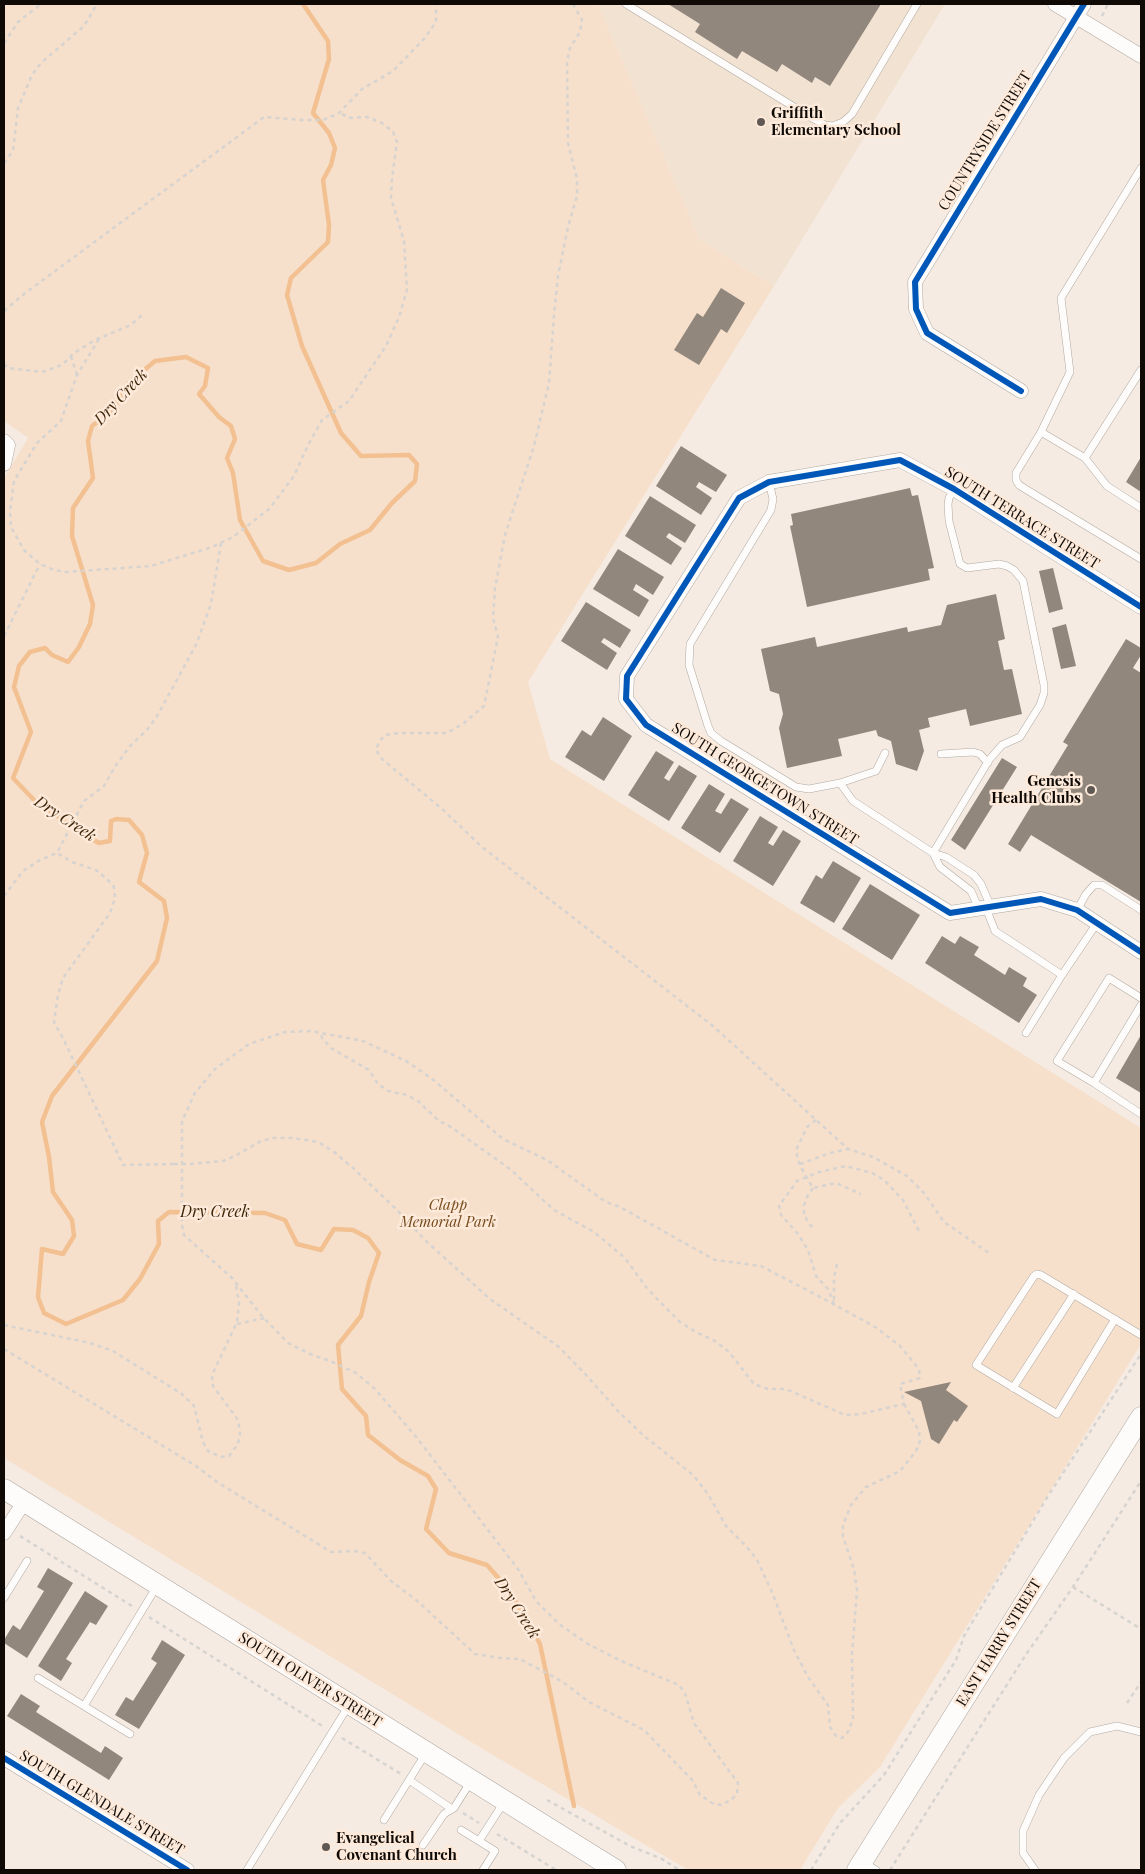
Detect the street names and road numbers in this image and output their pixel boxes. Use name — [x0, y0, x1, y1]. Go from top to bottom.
street label: COUNTRYSIDE STREET — [935, 68, 1035, 214]
street label: SOUTH TERRACE STREET — [941, 463, 1103, 573]
street label: SOUTH GEORGETOWN STREET — [668, 719, 862, 849]
street label: EAST HARRY STREET — [953, 1576, 1045, 1710]
street label: SOUTH OLIVER STREET — [235, 1629, 385, 1731]
street label: SOUTH GLENDALE STREET — [16, 1747, 188, 1859]

